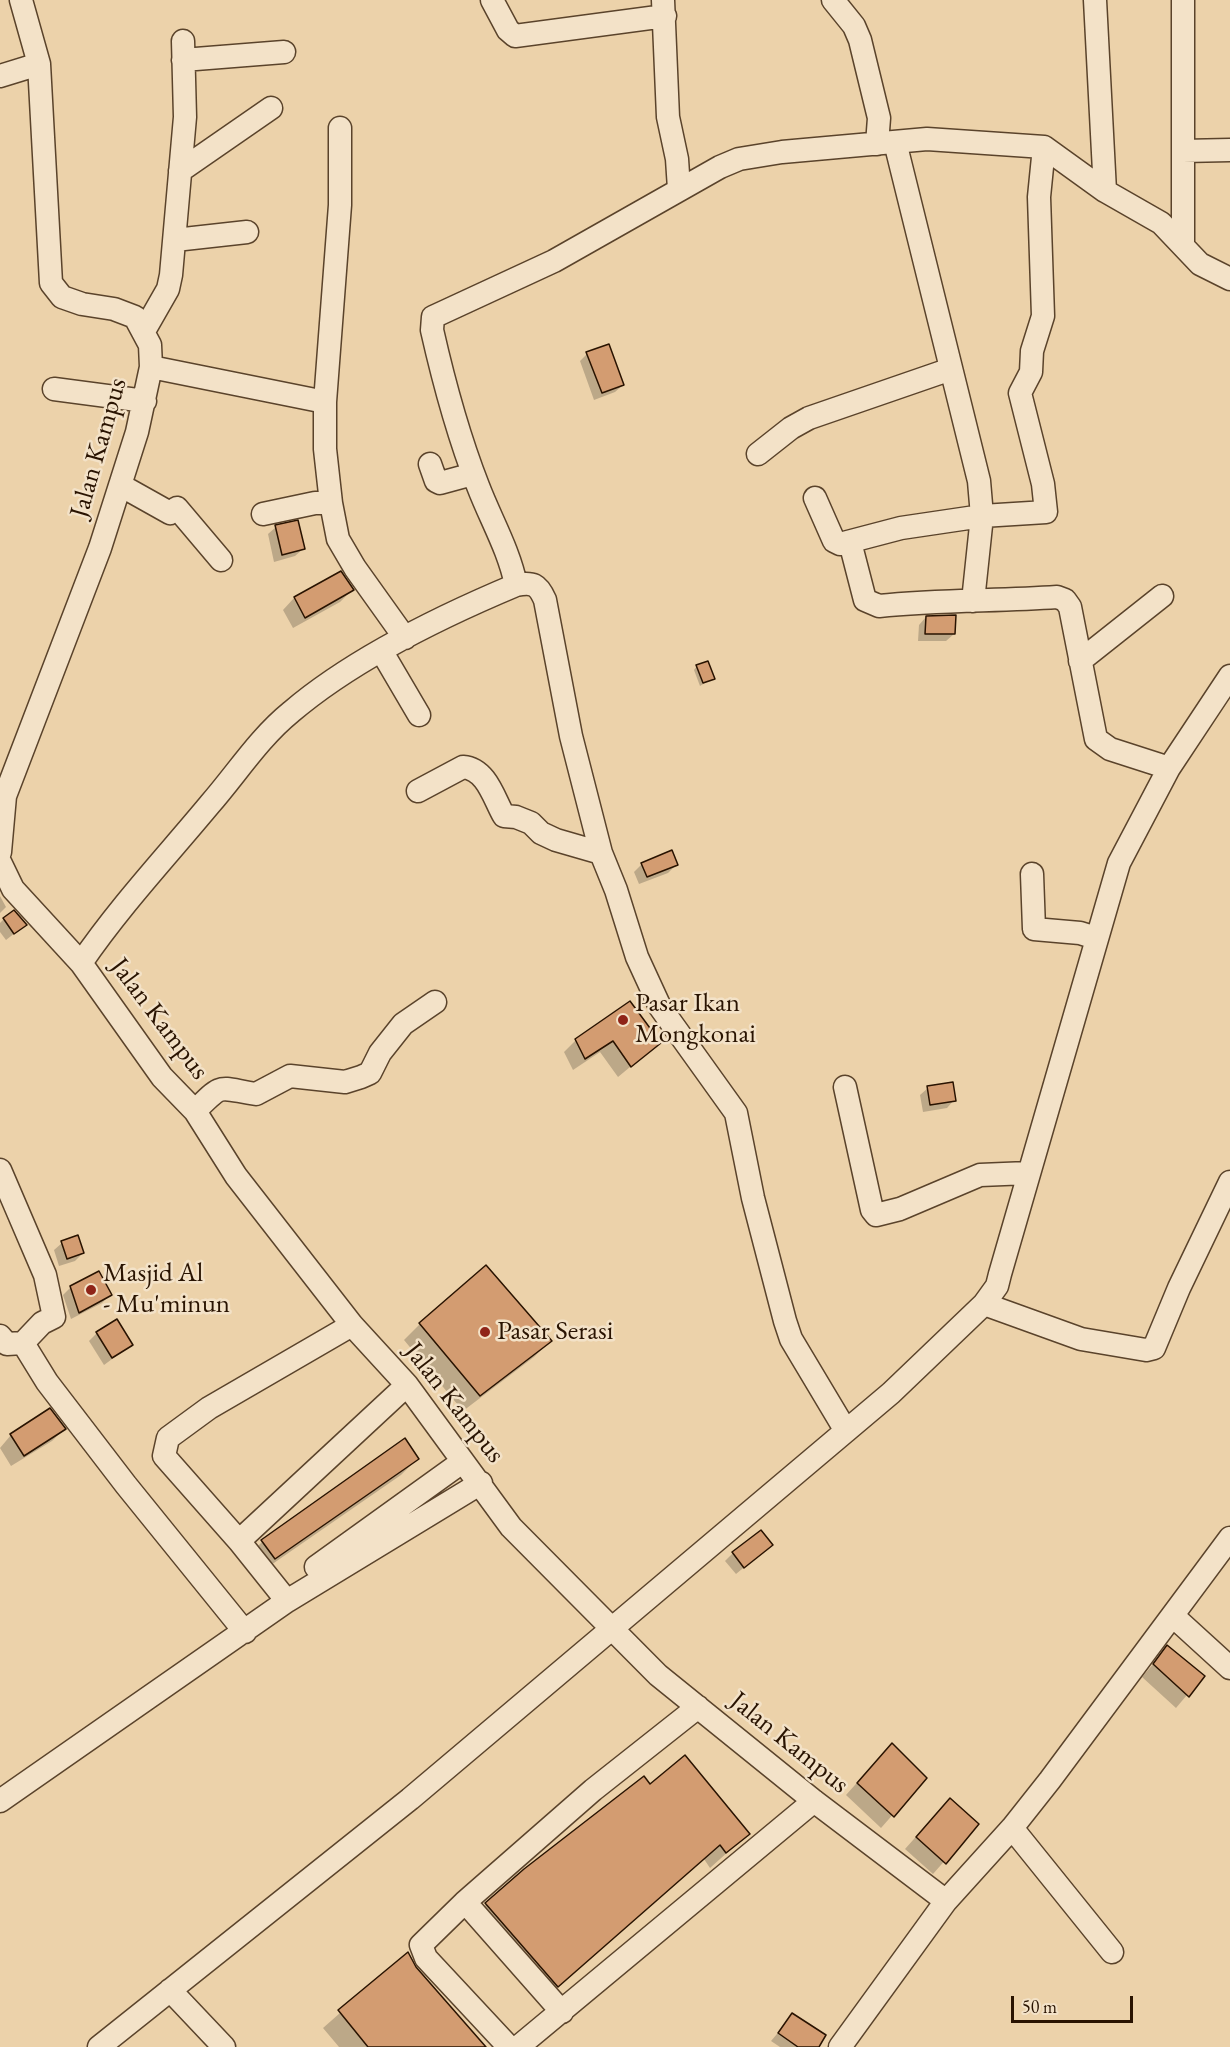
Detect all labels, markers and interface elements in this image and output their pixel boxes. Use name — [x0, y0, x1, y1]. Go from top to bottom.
street label: Jalan Kampus — [64, 374, 134, 522]
street label: Jalan Kampus — [103, 952, 215, 1086]
place label: Pasar Ikan Mongkonai — [635, 988, 756, 1051]
marker: Pasar Ikan Mongkonai — [616, 1013, 630, 1027]
place label: Masjid Al - Mu'minun — [103, 1258, 230, 1321]
marker: Masjid Al - Mu'minun — [84, 1283, 98, 1297]
place label: Pasar Serasi — [497, 1316, 613, 1348]
marker: Pasar Serasi — [478, 1325, 492, 1339]
street label: Jalan Kampus — [397, 1336, 511, 1470]
street label: Jalan Kampus — [723, 1685, 855, 1801]
scale bar — [1014, 1984, 1136, 2022]
text: 50 m — [1022, 1995, 1057, 2018]

